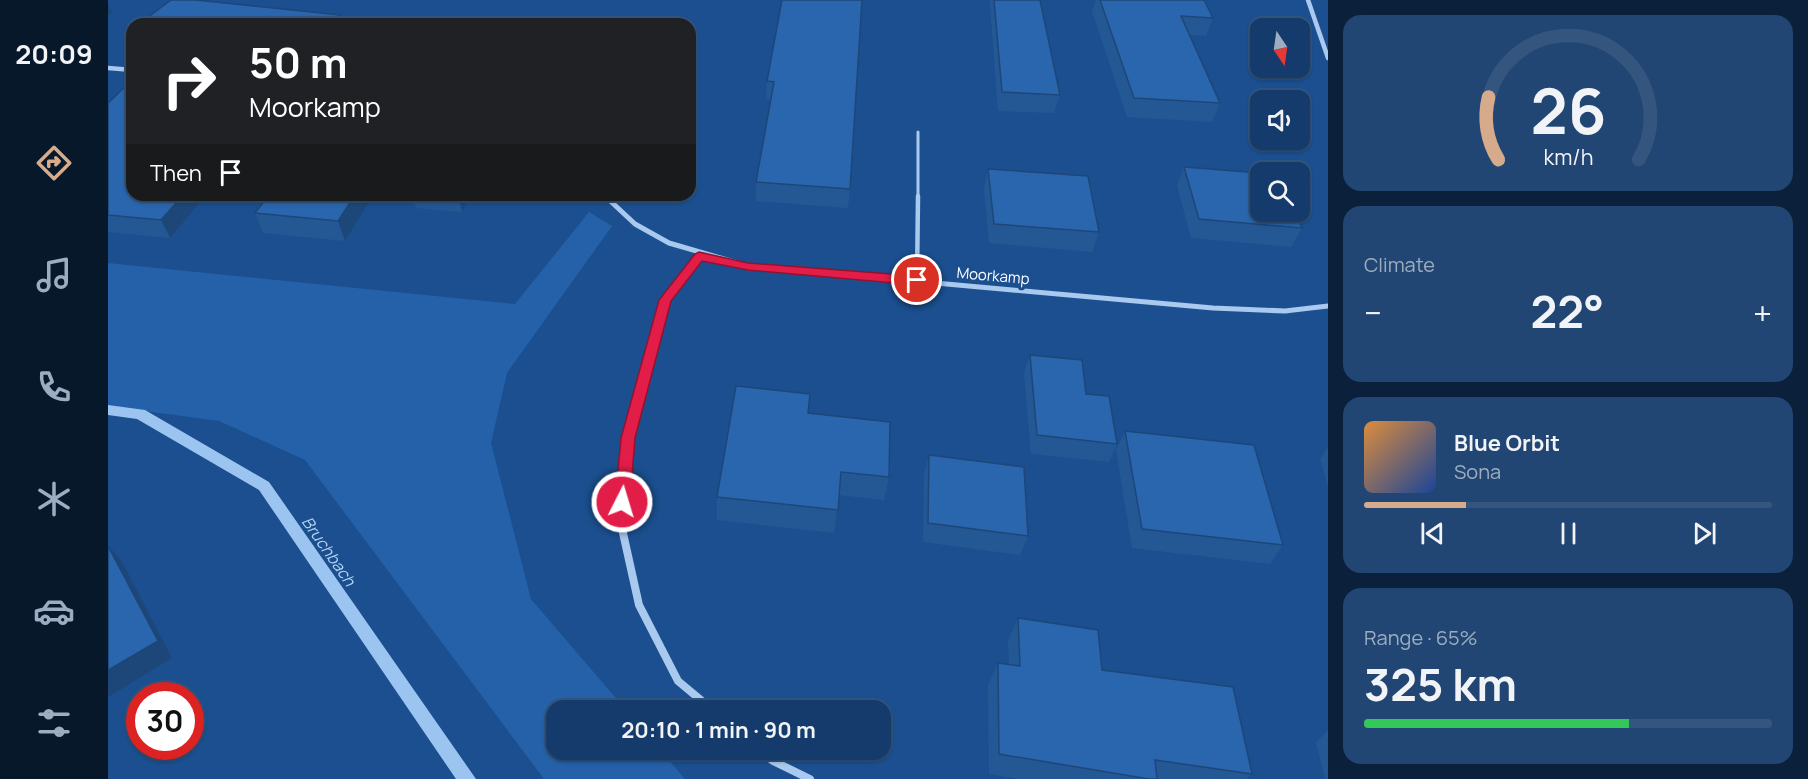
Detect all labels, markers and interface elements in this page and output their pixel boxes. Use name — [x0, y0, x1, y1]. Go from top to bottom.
north arrow — [1250, 18, 1310, 78]
map controls — [1250, 18, 1310, 222]
text: 50 m — [249, 33, 347, 91]
text: 20:09 — [15, 35, 93, 72]
icon: right — [150, 42, 228, 120]
text: 26 — [1530, 67, 1606, 153]
text: Moorkamp — [249, 88, 381, 125]
button: sound — [1250, 90, 1310, 150]
icon: directions — [33, 142, 75, 184]
text: km/h — [1543, 142, 1593, 171]
icon: arrive — [214, 156, 247, 189]
text: Then — [150, 158, 202, 188]
button: search — [1250, 162, 1310, 222]
text: Climate — [1364, 251, 1435, 278]
icon: music — [33, 254, 75, 296]
pin — [891, 254, 942, 305]
street label: Moorkamp — [956, 262, 1031, 289]
icon: arrive — [900, 263, 933, 296]
text: 22° — [1530, 280, 1604, 342]
text: − — [1364, 290, 1382, 335]
text: + — [1753, 290, 1772, 335]
icon: phone — [33, 366, 75, 408]
text: Blue Orbit — [1454, 428, 1560, 458]
text: Sona — [1454, 458, 1501, 485]
position arrow — [590, 470, 654, 534]
icon: climate — [33, 478, 75, 520]
water label: Bruchbach — [297, 512, 361, 591]
icon: previous — [1416, 517, 1449, 550]
icon: pause — [1552, 517, 1585, 550]
icon: next — [1688, 517, 1721, 550]
icon: car — [33, 590, 75, 632]
text: Range · 65% — [1364, 624, 1478, 651]
text: 325 km — [1364, 653, 1517, 715]
speed limit sign: 30 — [126, 682, 204, 760]
icon: filters — [33, 702, 75, 744]
text: 20:10 · 1 min · 90 m — [621, 715, 816, 745]

